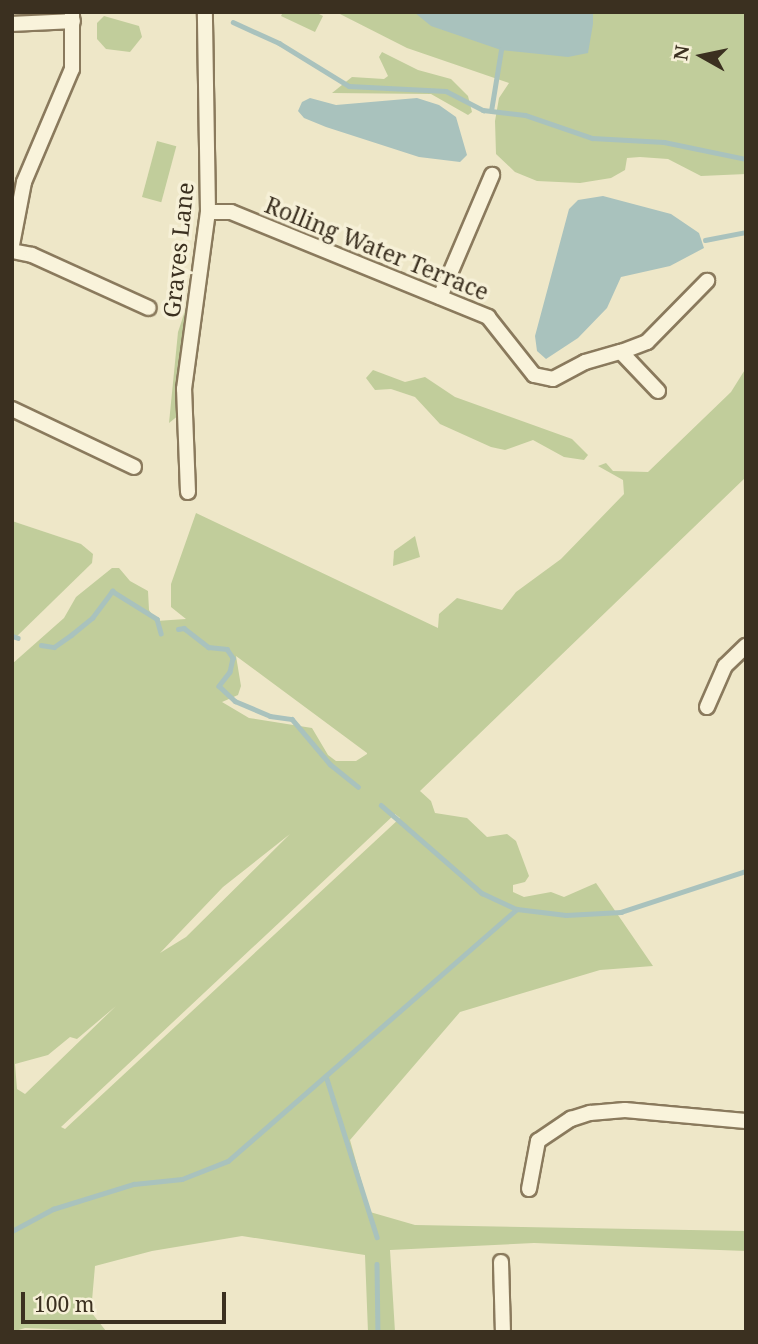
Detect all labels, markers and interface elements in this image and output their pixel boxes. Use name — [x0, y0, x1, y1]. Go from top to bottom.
north arrow — [667, 21, 737, 91]
text: N — [667, 43, 695, 62]
street label: Graves Lane — [157, 181, 199, 319]
street label: Rolling Water Terrace — [261, 190, 493, 306]
scale bar — [24, 1278, 229, 1322]
text: 100 m — [34, 1290, 95, 1318]

